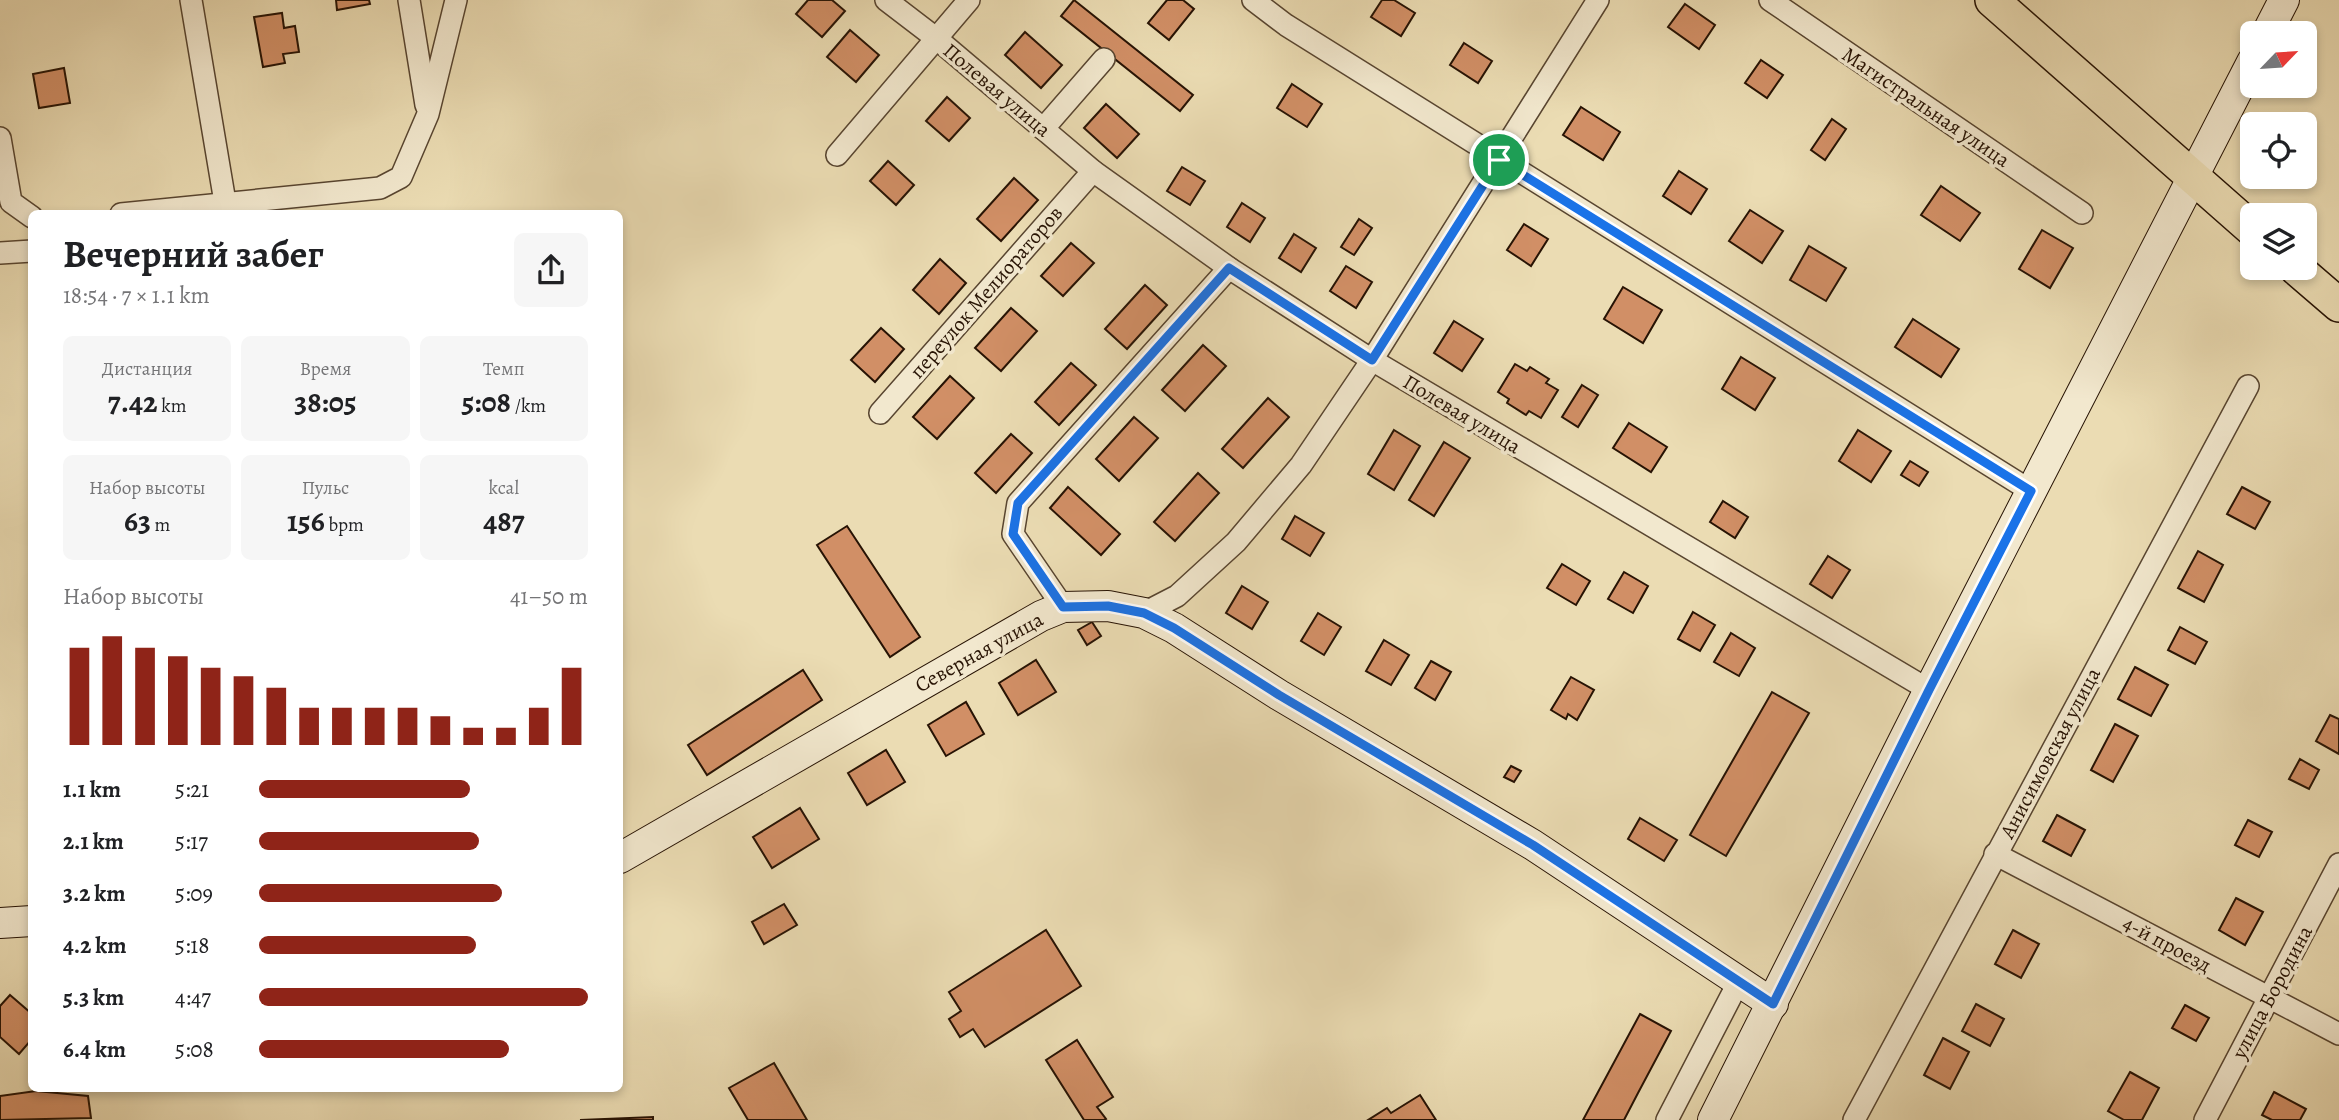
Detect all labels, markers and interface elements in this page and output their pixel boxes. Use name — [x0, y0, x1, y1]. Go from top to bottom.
north arrow — [2240, 21, 2317, 98]
map controls — [2240, 21, 2317, 280]
street label: Полевая улица — [937, 37, 1057, 144]
street label: Магистральная улица — [1837, 40, 2016, 174]
button: locate — [2240, 112, 2317, 189]
pin — [1469, 130, 1529, 190]
icon: arrive — [1480, 141, 1518, 179]
street label: переулок Мелиораторов — [903, 200, 1069, 384]
button: layers — [2240, 203, 2317, 280]
text: Вечерний забег — [63, 228, 324, 280]
button: share — [514, 233, 588, 307]
text: 18:54 · 7 × 1.1 km — [63, 280, 210, 311]
text: Дистанция — [102, 356, 192, 382]
text: Время — [300, 356, 351, 382]
text: Темп — [483, 356, 525, 382]
street label: Полевая улица — [1398, 368, 1526, 460]
text: 7.42 — [108, 382, 157, 422]
text: 38:05 — [294, 382, 357, 422]
text: 5:08 — [461, 382, 511, 422]
text: km — [157, 393, 187, 419]
text: /km — [511, 393, 546, 419]
text: Набор высоты — [89, 475, 205, 501]
text: Пульс — [302, 475, 349, 501]
text: kcal — [489, 475, 519, 501]
text: 63 — [124, 501, 151, 541]
text: 156 — [287, 501, 325, 541]
text: 487 — [483, 501, 524, 541]
text: m — [151, 512, 170, 538]
text: bpm — [325, 512, 364, 538]
text: Набор высоты — [63, 581, 204, 612]
text: 41–50 m — [510, 581, 588, 612]
street label: Северная улица — [910, 605, 1048, 699]
street label: Анисимовская улица — [1993, 662, 2107, 844]
text: 1.1 km — [63, 774, 121, 805]
text: 5:21 — [175, 774, 209, 805]
text: 2.1 km — [63, 826, 124, 857]
text: 5:17 — [175, 826, 208, 857]
text: 3.2 km — [63, 878, 126, 909]
text: 5:09 — [175, 878, 213, 909]
street label: 4-й проезд — [2118, 909, 2216, 979]
street label: улица Бородина — [2225, 920, 2319, 1064]
text: 4.2 km — [63, 930, 126, 961]
text: 5:18 — [175, 930, 209, 961]
text: 5.3 km — [63, 982, 124, 1013]
text: 4:47 — [175, 982, 211, 1013]
text: 6.4 km — [63, 1034, 126, 1065]
text: 5:08 — [175, 1034, 214, 1065]

